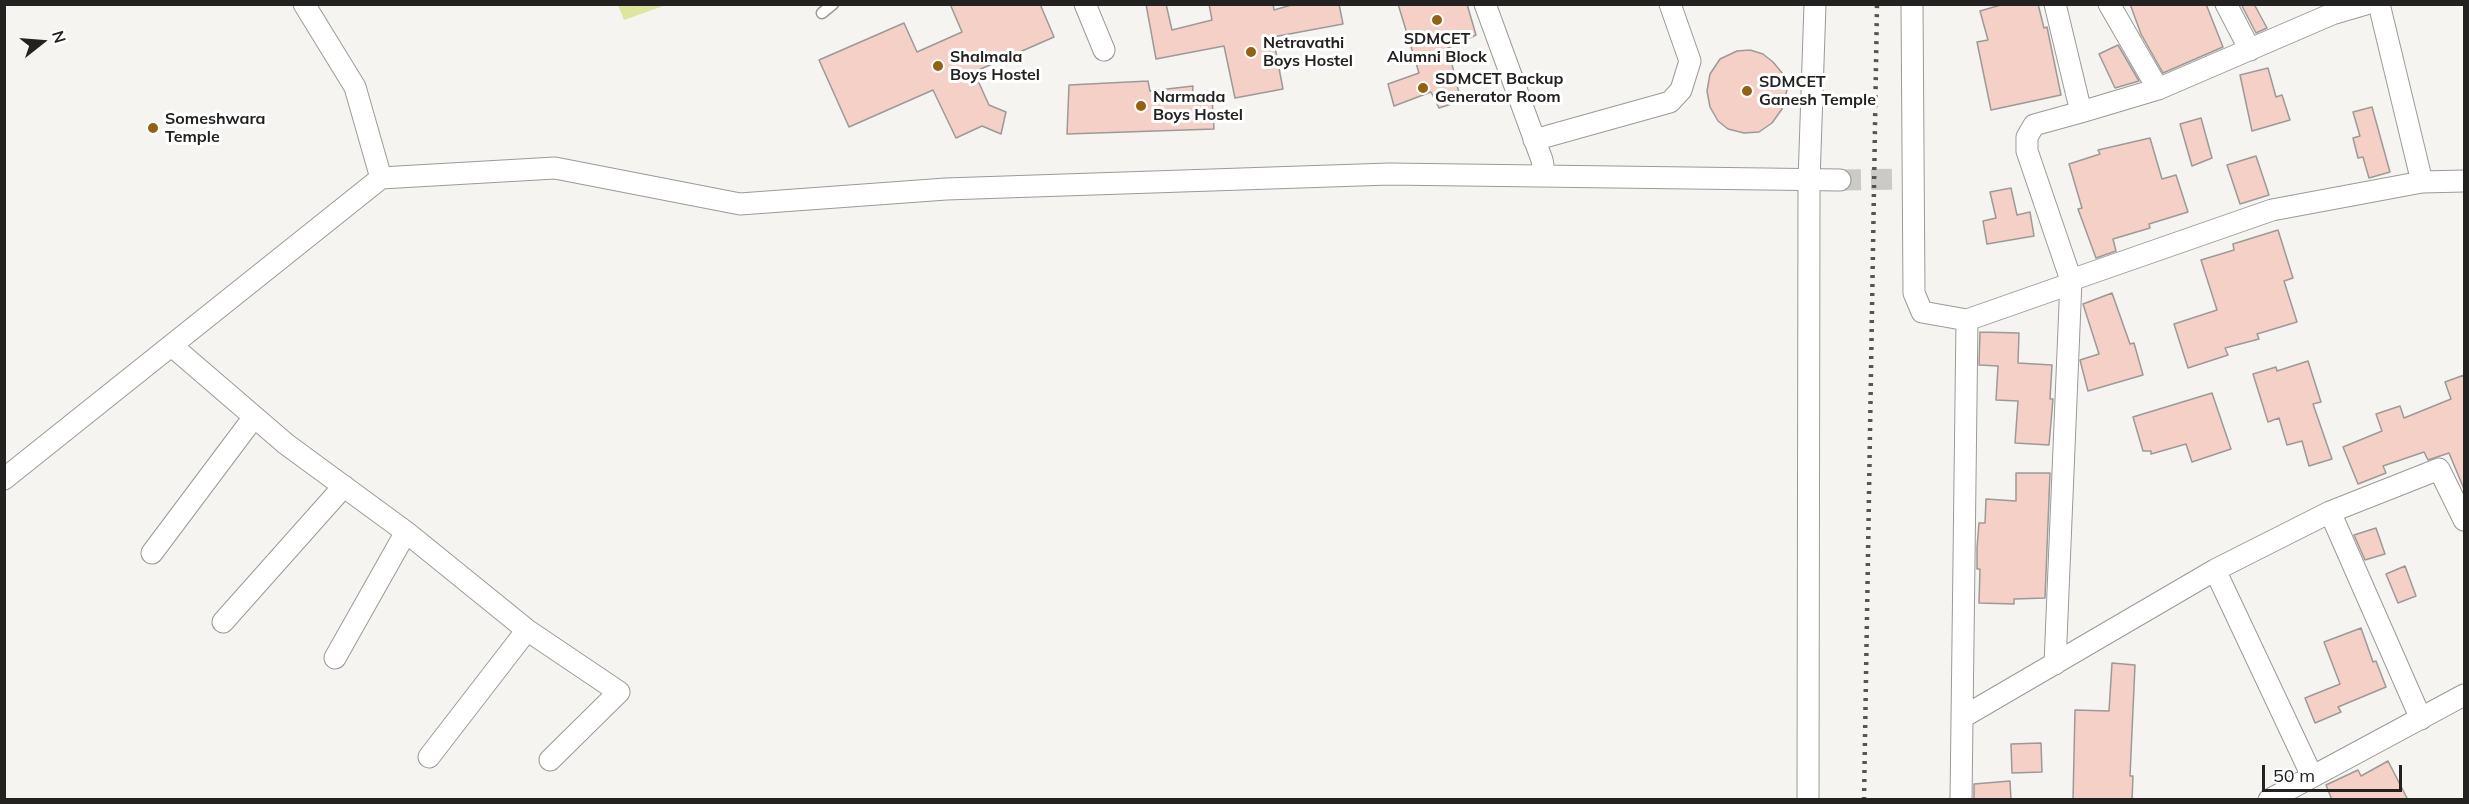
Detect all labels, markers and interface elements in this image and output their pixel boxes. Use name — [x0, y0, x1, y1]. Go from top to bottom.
north arrow — [12, 12, 72, 72]
marker: SDMCET Alumni Block — [1430, 13, 1444, 27]
text: N — [48, 28, 71, 45]
place label: SDMCET Alumni Block — [1387, 29, 1487, 67]
place label: Netravathi Boys Hostel — [1263, 33, 1353, 71]
marker: Netravathi Boys Hostel — [1244, 45, 1258, 59]
place label: Shalmala Boys Hostel — [950, 47, 1040, 85]
marker: Shalmala Boys Hostel — [931, 59, 945, 73]
place label: SDMCET Backup Generator Room — [1435, 69, 1563, 107]
place label: SDMCET Ganesh Temple — [1759, 72, 1876, 110]
marker: SDMCET Backup Generator Room — [1416, 81, 1430, 95]
marker: SDMCET Ganesh Temple — [1740, 84, 1754, 98]
place label: Narmada Boys Hostel — [1153, 87, 1243, 125]
marker: Narmada Boys Hostel — [1134, 99, 1148, 113]
place label: Someshwara Temple — [165, 109, 266, 147]
marker: Someshwara Temple — [146, 121, 160, 135]
scale bar — [2265, 753, 2404, 791]
text: 50 m — [2273, 764, 2315, 787]

